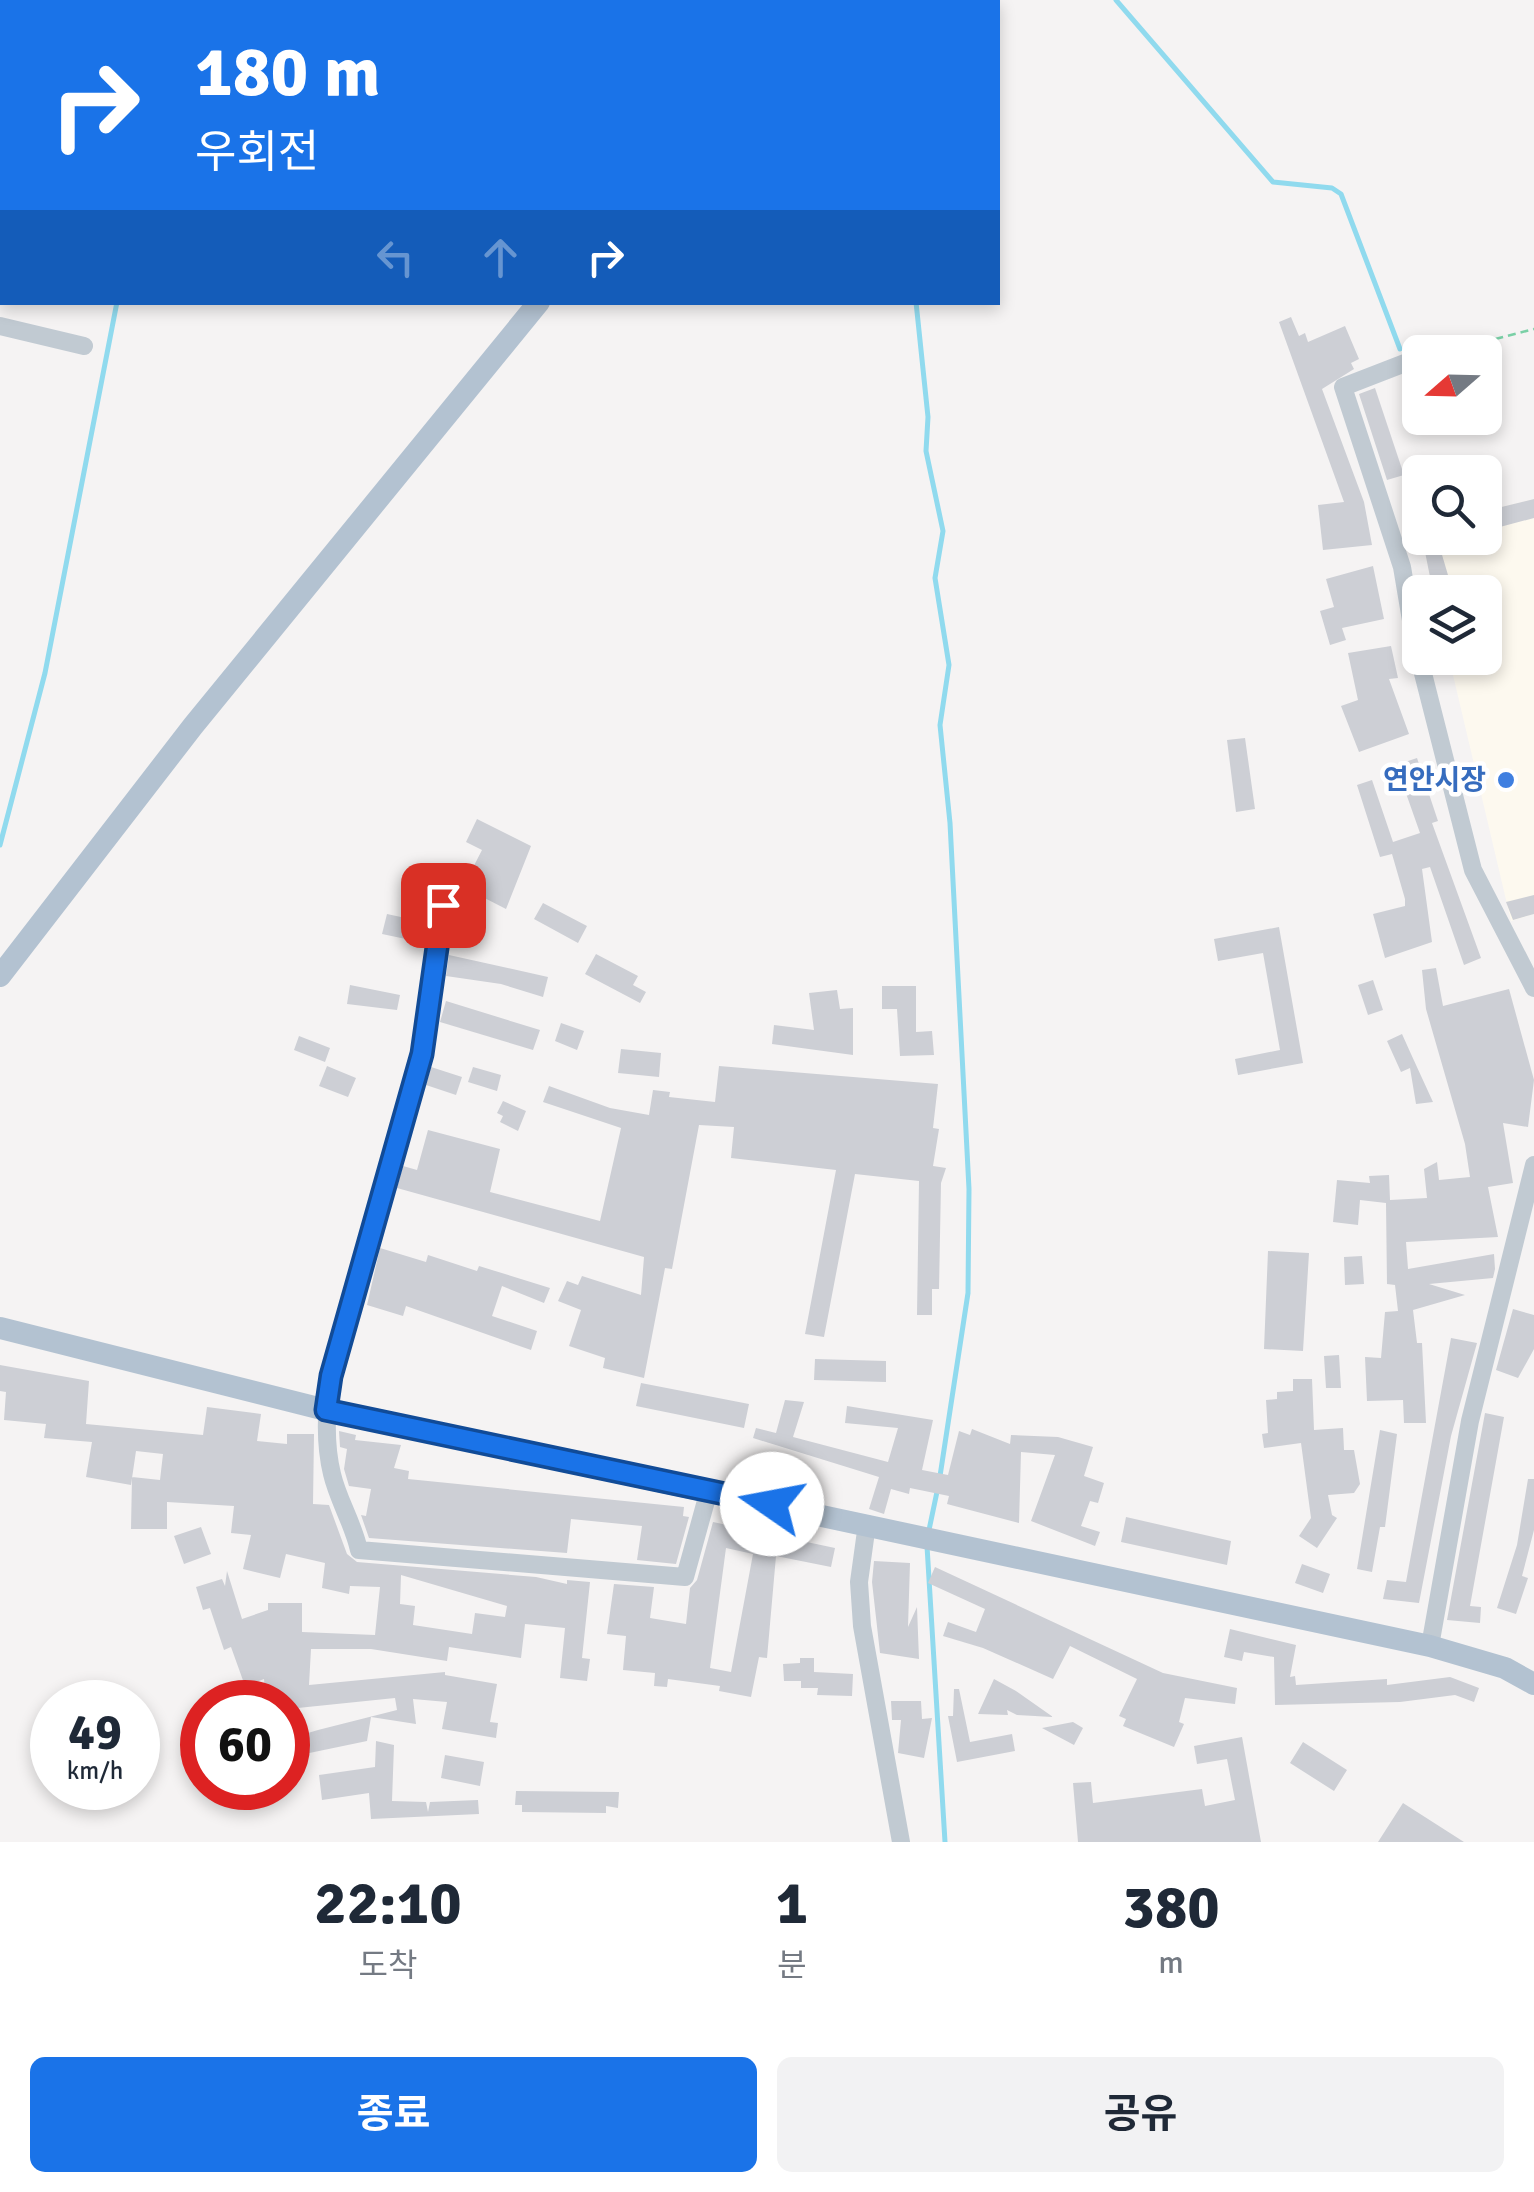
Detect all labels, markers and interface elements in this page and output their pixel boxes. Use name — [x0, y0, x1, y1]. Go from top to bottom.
text: 180 m — [195, 29, 380, 115]
icon: right — [30, 40, 160, 170]
text: 우회전 — [195, 125, 319, 180]
icon: left — [368, 230, 423, 285]
icon: ahead — [473, 230, 528, 285]
icon: right — [578, 230, 633, 285]
north arrow — [1402, 335, 1502, 435]
map controls — [1402, 335, 1502, 675]
button: search — [1402, 455, 1502, 555]
button: layers — [1402, 575, 1502, 675]
place label: 연안시장 — [1383, 763, 1486, 797]
marker: 연안시장 — [1495, 769, 1517, 791]
pin — [401, 863, 486, 948]
icon: arrive — [416, 878, 471, 933]
position arrow — [720, 1452, 824, 1556]
speed limit sign: 60 — [180, 1680, 310, 1810]
text: 49 — [68, 1702, 122, 1764]
text: km/h — [67, 1755, 123, 1786]
text: 22:10 — [314, 1867, 462, 1941]
text: 1 — [776, 1867, 808, 1941]
text: 380 — [1122, 1871, 1220, 1945]
text: m — [1158, 1943, 1184, 1982]
text: 도착 — [358, 1946, 417, 1985]
text: 분 — [777, 1946, 807, 1985]
button: 종료 — [30, 2057, 757, 2172]
button: 공유 — [777, 2057, 1504, 2172]

